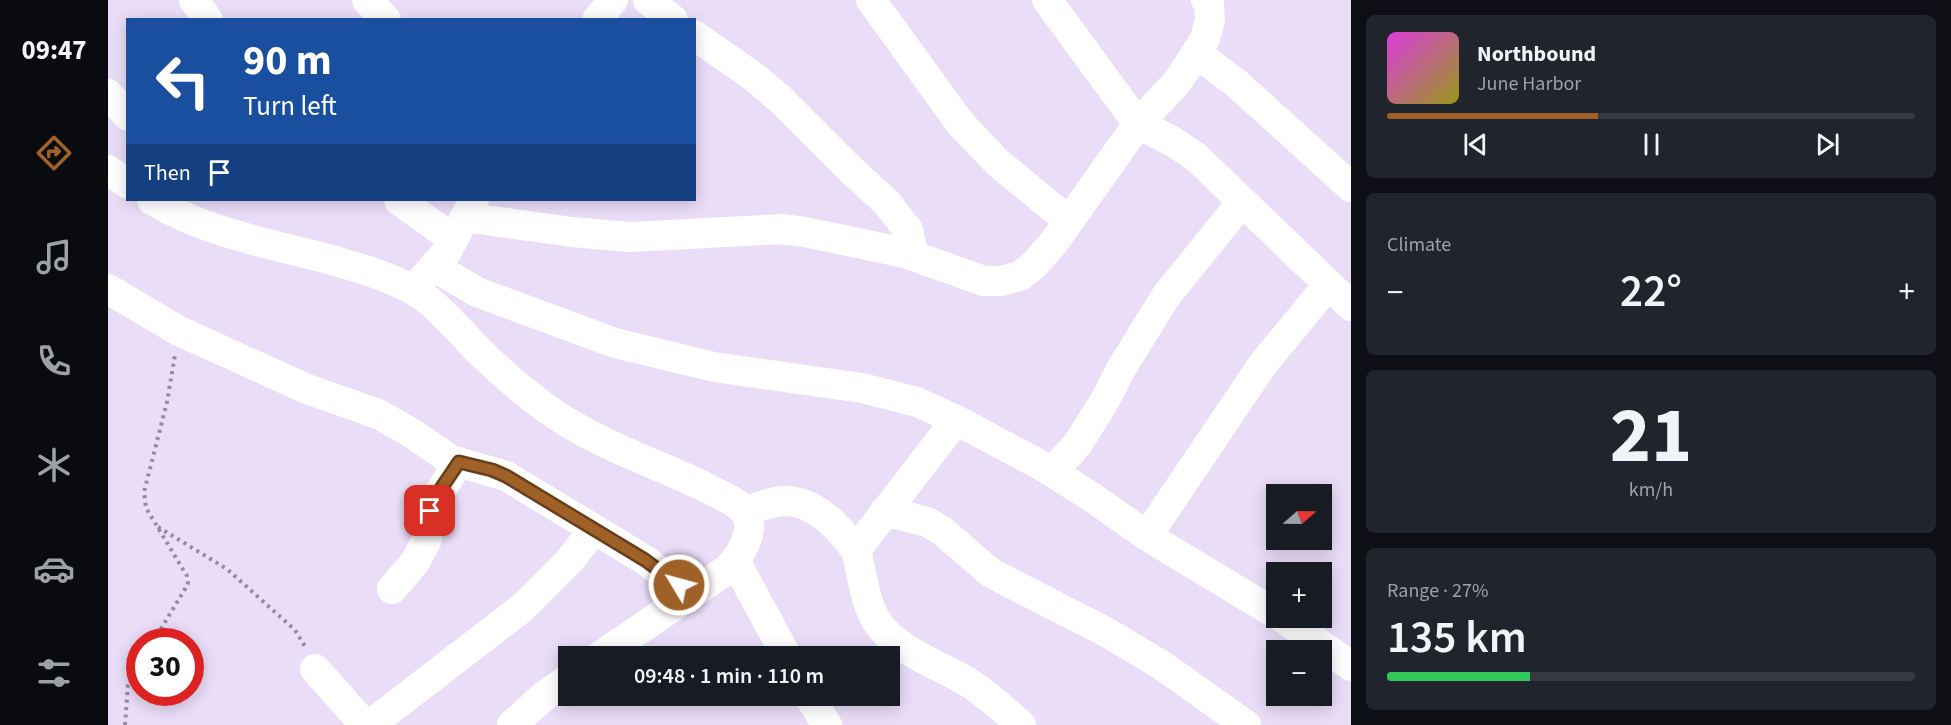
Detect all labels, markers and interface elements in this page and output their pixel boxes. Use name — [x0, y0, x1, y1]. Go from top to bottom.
text: 09:47 — [21, 31, 87, 70]
text: 90 m — [243, 31, 332, 91]
text: Northbound — [1477, 38, 1596, 70]
icon: left — [144, 42, 222, 120]
text: June Harbor — [1477, 70, 1581, 98]
text: Turn left — [243, 87, 337, 126]
icon: previous — [1459, 128, 1492, 161]
icon: pause — [1635, 128, 1668, 161]
icon: next — [1811, 128, 1844, 161]
icon: directions — [33, 132, 75, 174]
icon: arrive — [203, 156, 236, 189]
text: Then — [144, 157, 191, 189]
text: Climate — [1387, 231, 1451, 259]
icon: music — [33, 236, 75, 278]
text: 22° — [1620, 260, 1682, 324]
text: − — [1387, 269, 1403, 316]
text: + — [1899, 269, 1915, 316]
icon: phone — [33, 340, 75, 382]
text: 21 — [1610, 381, 1692, 492]
icon: climate — [33, 444, 75, 486]
text: km/h — [1629, 476, 1673, 504]
north arrow — [1266, 484, 1332, 550]
map controls — [1266, 484, 1332, 706]
pin — [404, 485, 455, 536]
icon: arrive — [413, 494, 446, 527]
icon: car — [33, 548, 75, 590]
position arrow — [647, 553, 711, 617]
button: + — [1266, 562, 1332, 628]
text: Range · 27% — [1387, 577, 1488, 605]
text: 135 km — [1387, 606, 1527, 670]
speed limit sign: 30 — [126, 628, 204, 706]
button: − — [1266, 640, 1332, 706]
icon: filters — [33, 652, 75, 694]
text: 09:48 · 1 min · 110 m — [634, 660, 824, 692]

